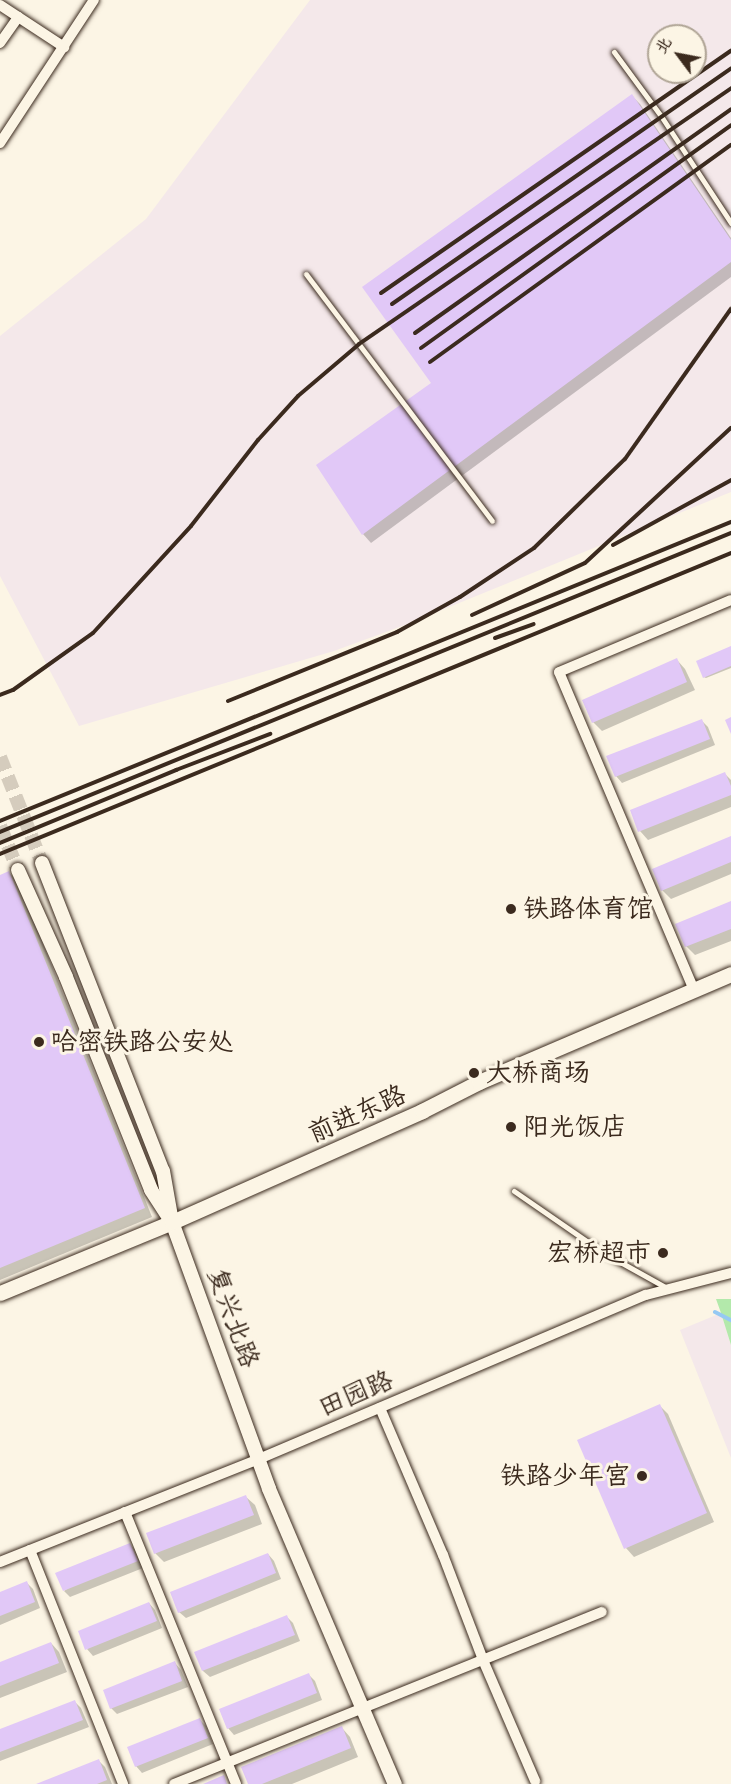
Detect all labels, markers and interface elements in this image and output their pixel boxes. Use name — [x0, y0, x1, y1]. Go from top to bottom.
north arrow — [647, 24, 707, 84]
text: 北 — [651, 33, 675, 57]
place label: 铁路体育馆 — [523, 893, 653, 925]
marker: 铁路体育馆 — [504, 902, 518, 916]
place label: 哈密铁路公安处 — [51, 1026, 233, 1058]
marker: 哈密铁路公安处 — [32, 1035, 46, 1049]
place label: 大桥商场 — [486, 1057, 590, 1089]
marker: 大桥商场 — [467, 1066, 481, 1080]
street label: 前进东路 — [303, 1079, 411, 1149]
place label: 阳光饭店 — [523, 1111, 627, 1143]
marker: 阳光饭店 — [504, 1120, 518, 1134]
place label: 宏桥超市 — [547, 1237, 651, 1269]
marker: 宏桥超市 — [656, 1246, 670, 1260]
street label: 复兴北路 — [201, 1264, 265, 1372]
street label: 田园路 — [314, 1364, 398, 1424]
place label: 铁路少年宫 — [500, 1460, 630, 1492]
marker: 铁路少年宫 — [635, 1469, 649, 1483]

